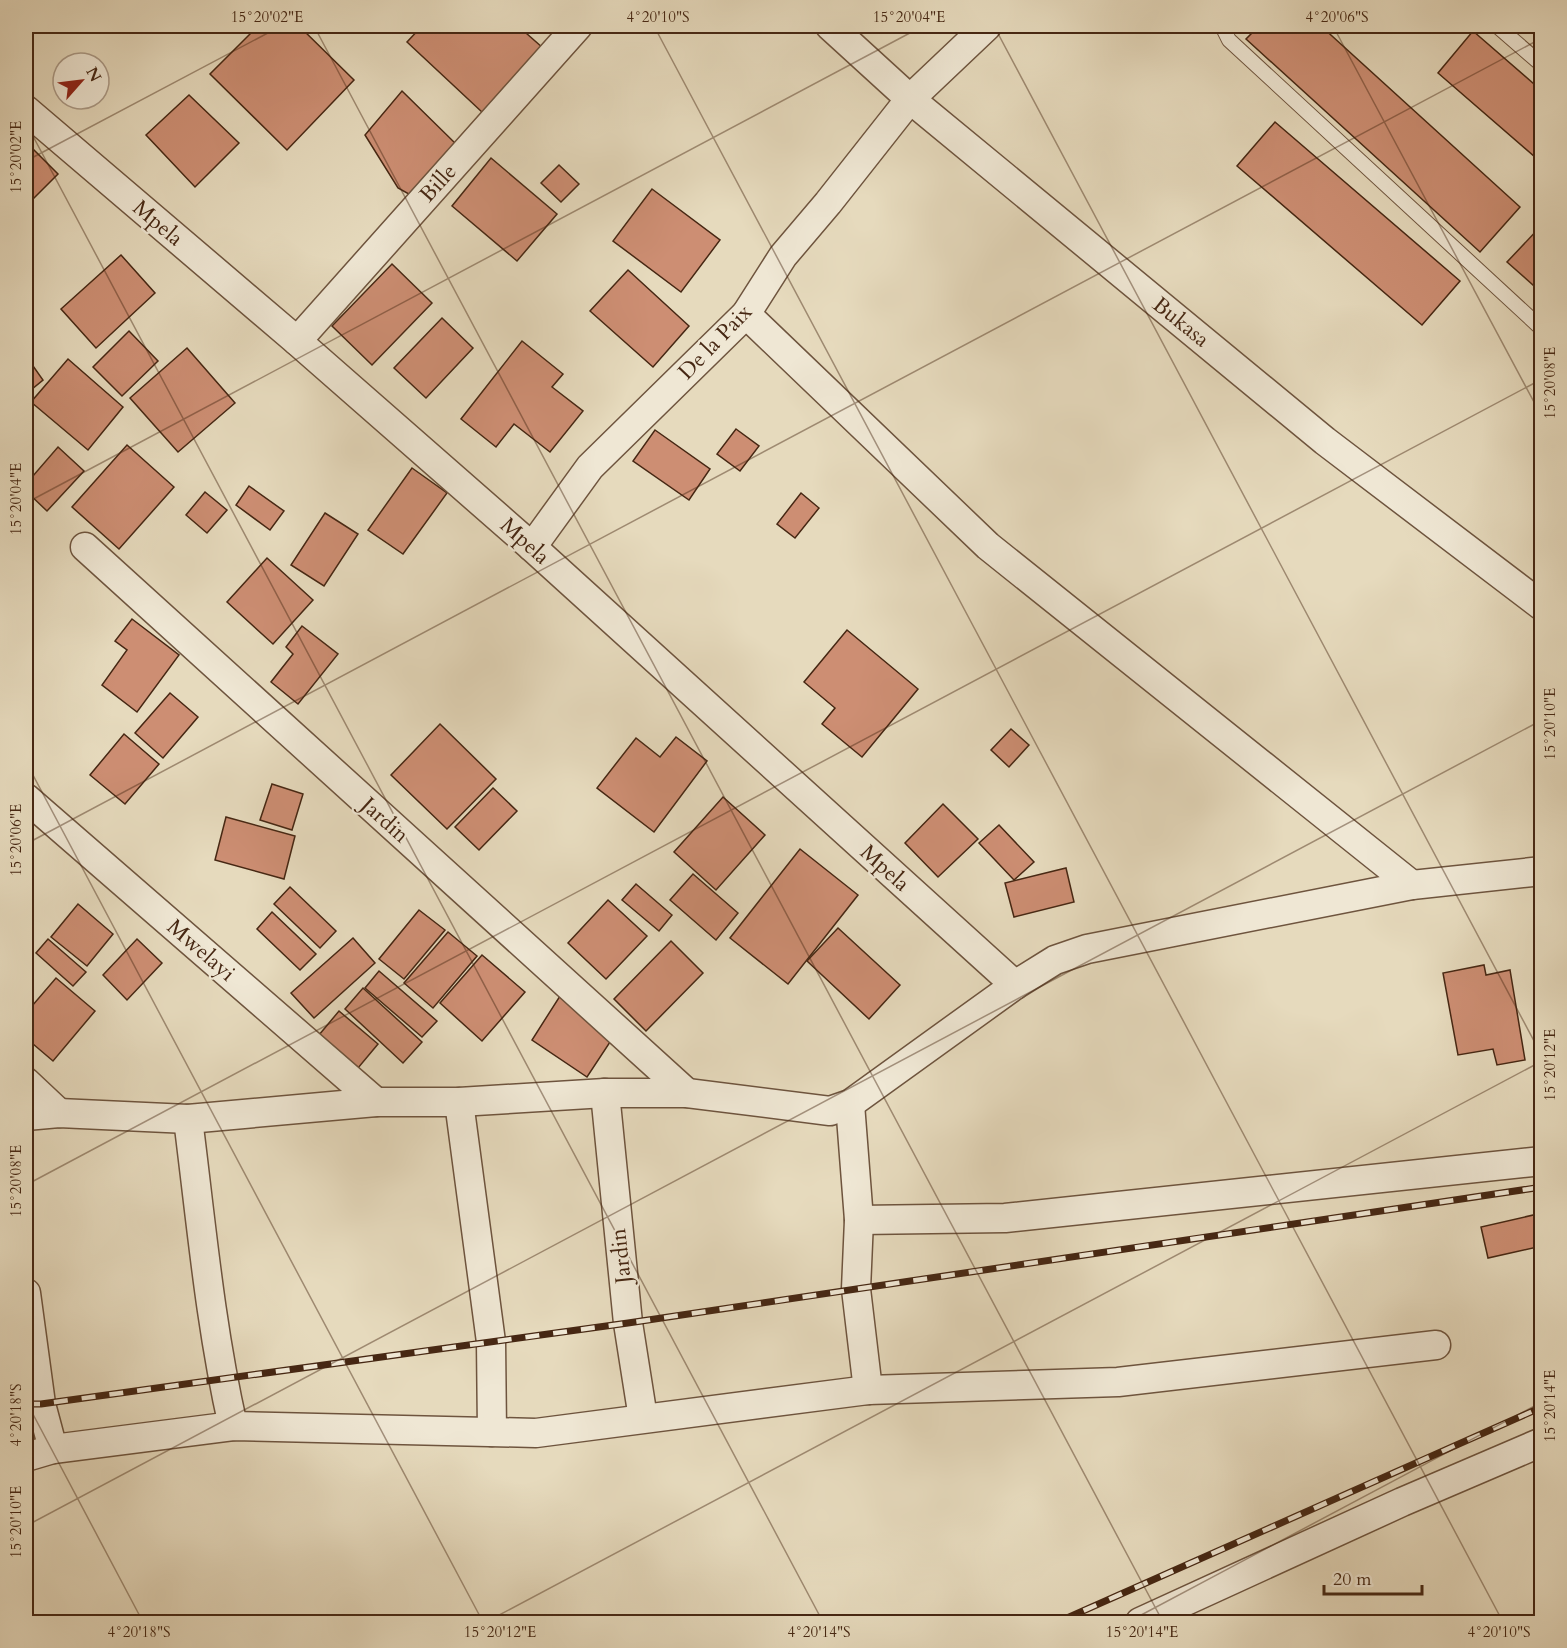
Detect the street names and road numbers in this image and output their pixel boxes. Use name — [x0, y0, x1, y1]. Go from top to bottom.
street label: Bille — [413, 157, 463, 209]
street label: Mpela — [126, 193, 190, 253]
street label: Bukasa — [1146, 290, 1216, 354]
street label: De la Paix — [671, 298, 759, 386]
street label: Mpela — [494, 511, 557, 572]
street label: Jardin — [352, 788, 416, 850]
street label: Mpela — [854, 838, 917, 899]
street label: Mwelayi — [160, 912, 242, 988]
street label: Jardin — [603, 1226, 639, 1288]

